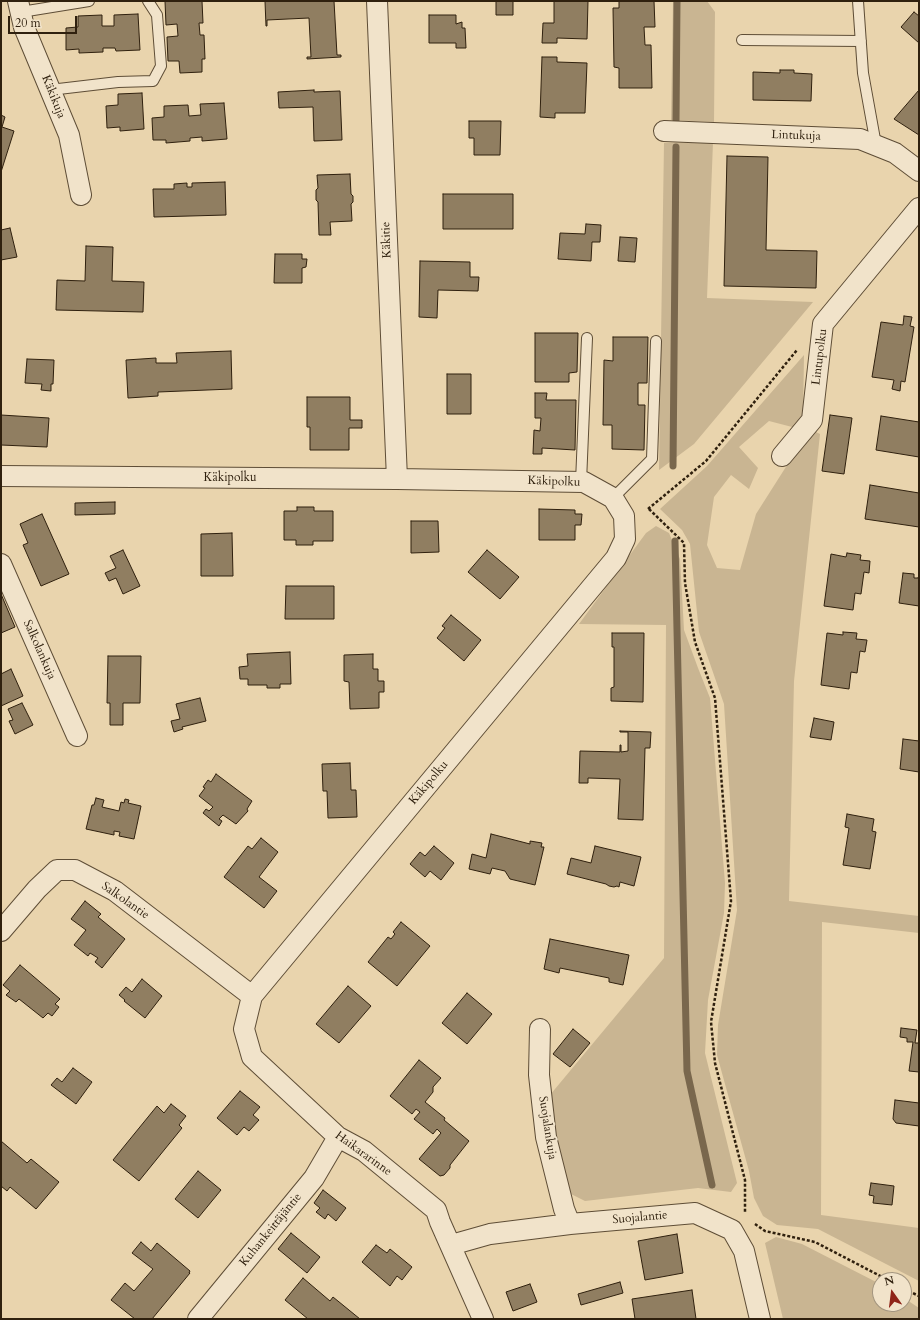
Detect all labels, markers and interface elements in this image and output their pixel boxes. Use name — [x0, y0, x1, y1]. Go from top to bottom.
scale bar — [10, 8, 79, 34]
text: 20 m — [15, 15, 41, 31]
street label: Käkikuja — [38, 73, 68, 121]
street label: Lintukuja — [771, 128, 821, 144]
street label: Käkitie — [379, 221, 395, 259]
street label: Lintupolku — [809, 328, 831, 386]
street label: Käkipolku — [204, 471, 256, 485]
street label: Käkipolku — [527, 474, 581, 490]
street label: Salkolankuja — [19, 618, 59, 682]
street label: Käkipolku — [406, 758, 452, 808]
street label: Salkolantie — [98, 879, 152, 923]
street label: Suojalankuja — [535, 1095, 559, 1161]
street label: Haikararinne — [332, 1129, 394, 1179]
street label: Kuhankeittäjäntie — [237, 1190, 305, 1270]
street label: Suojalantie — [612, 1208, 668, 1228]
north arrow — [872, 1272, 912, 1312]
text: N — [883, 1272, 896, 1289]

